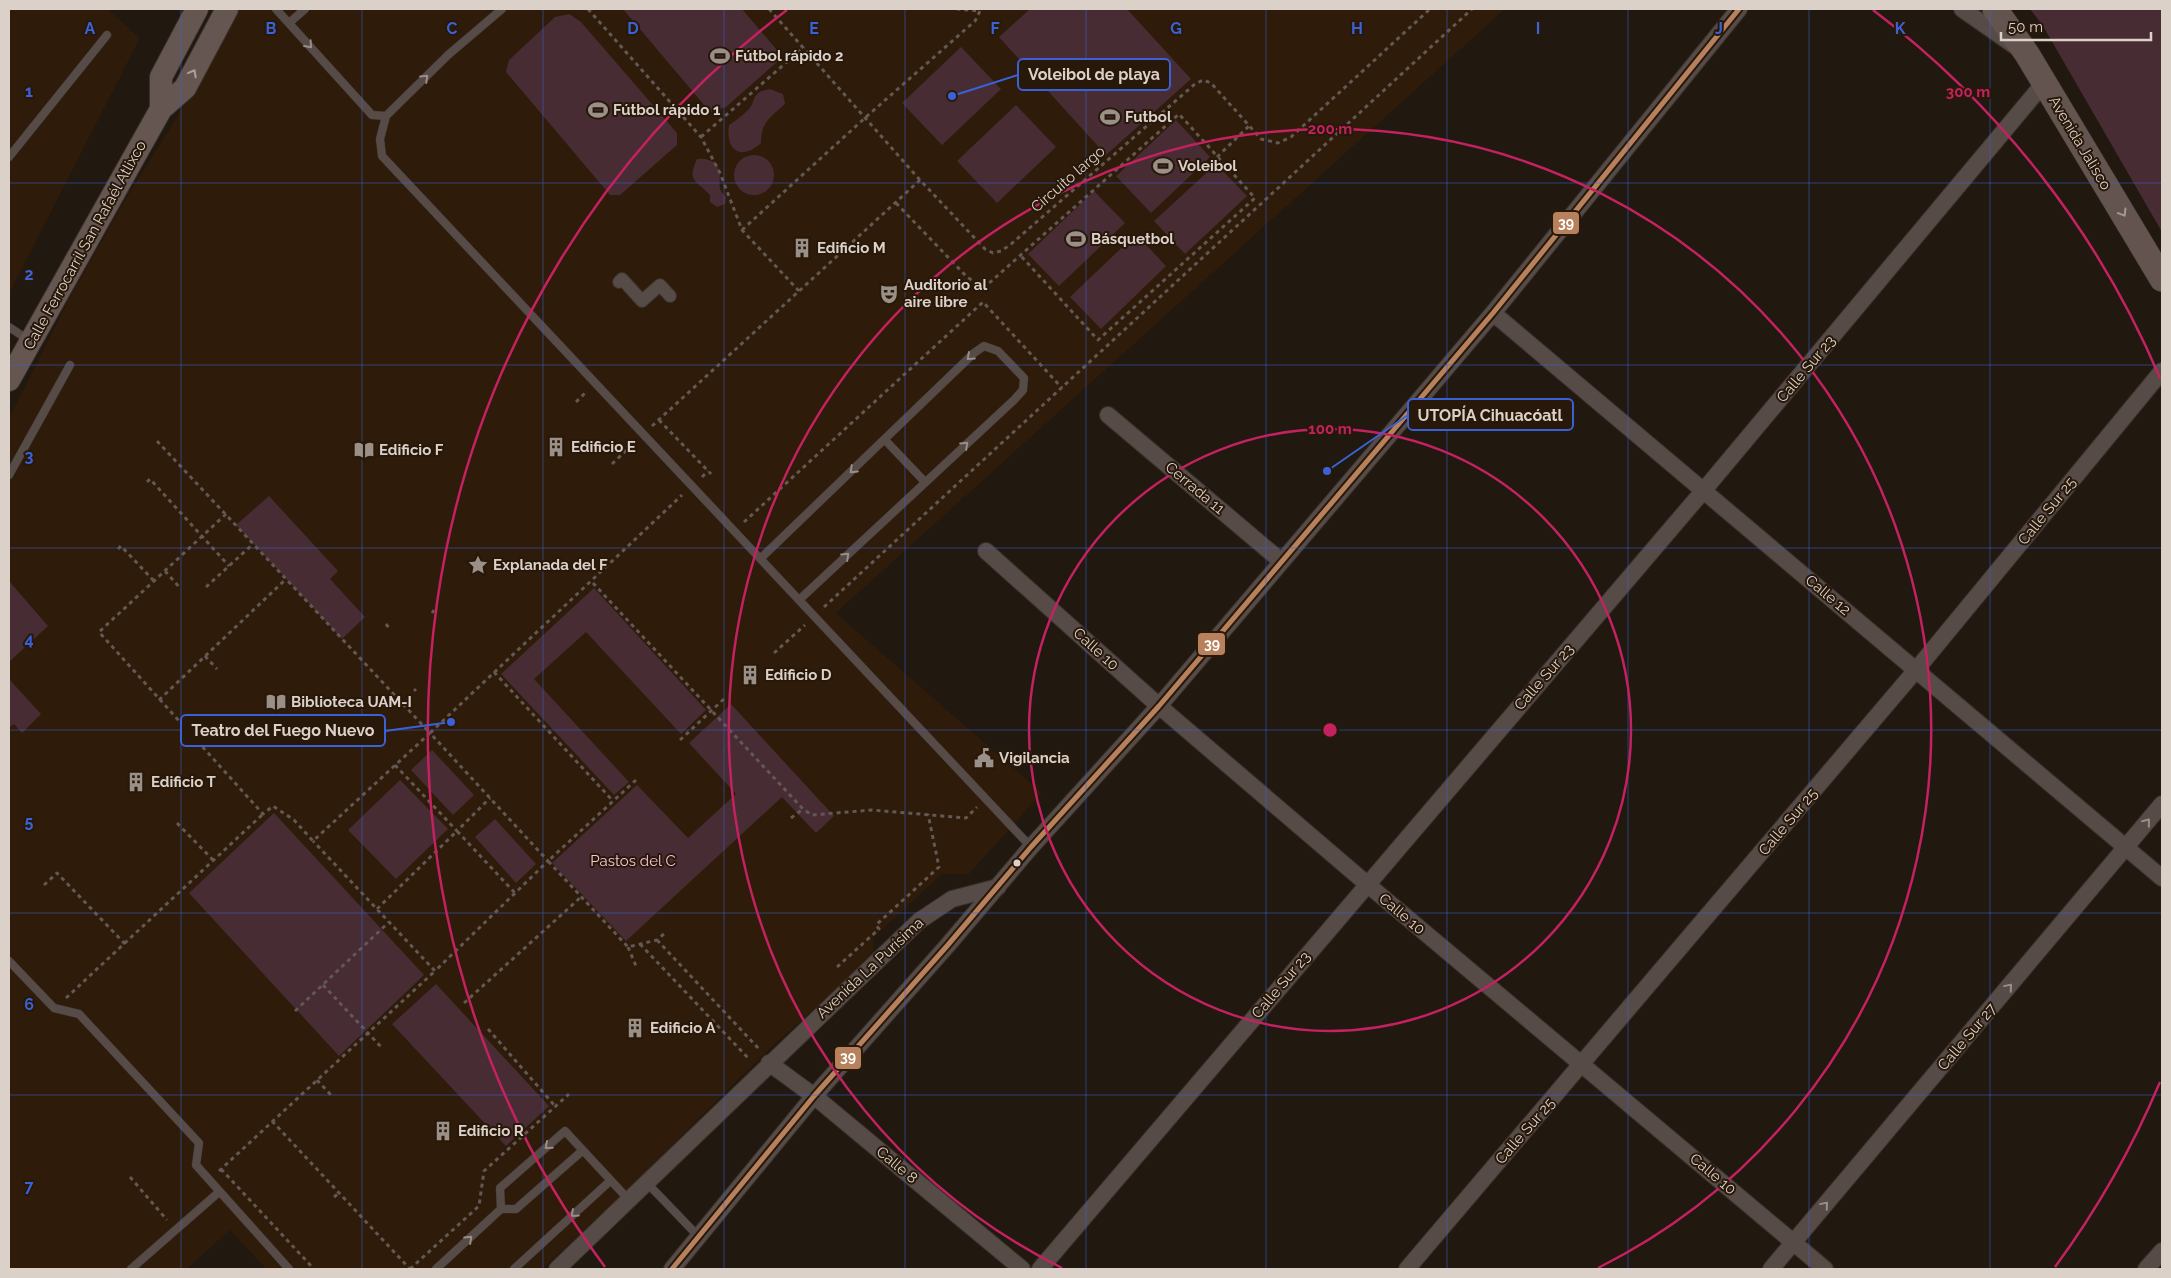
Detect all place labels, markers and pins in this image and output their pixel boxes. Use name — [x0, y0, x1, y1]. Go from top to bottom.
sports icon: Fútbol rápido 2 — [709, 45, 731, 67]
place label: Fútbol rápido 2 — [735, 47, 843, 65]
callout: Voleibol de playa — [1018, 59, 1170, 90]
sports icon: Fútbol rápido 1 — [587, 99, 609, 121]
place label: Fútbol rápido 1 — [613, 101, 721, 119]
sports icon: Futbol — [1099, 106, 1121, 128]
place label: Futbol — [1125, 108, 1172, 126]
sports icon: Voleibol — [1152, 155, 1174, 177]
place label: Voleibol — [1178, 157, 1237, 175]
sports icon: Básquetbol — [1065, 228, 1087, 250]
place label: Básquetbol — [1091, 230, 1174, 248]
building icon: Edificio M — [791, 237, 813, 259]
place label: Edificio M — [817, 239, 886, 257]
place label: Auditorio al aire libre — [904, 276, 987, 311]
theatre icon: Auditorio al aire libre — [878, 283, 900, 305]
callout: UTOPÍA Cihuacóatl — [1408, 399, 1573, 430]
building icon: Edificio E — [545, 436, 567, 458]
place label: Edificio E — [571, 438, 636, 456]
library icon: Edificio F — [353, 439, 375, 461]
place label: Edificio F — [379, 441, 444, 459]
place icon: Explanada del F — [467, 554, 489, 576]
place label: Explanada del F — [493, 556, 608, 574]
building icon: Edificio D — [739, 664, 761, 686]
place label: Edificio D — [765, 666, 832, 684]
library icon: Biblioteca UAM-I — [265, 691, 287, 713]
place label: Biblioteca UAM-I — [291, 693, 412, 711]
callout: Teatro del Fuego Nuevo — [181, 715, 385, 746]
centre of rings — [1321, 721, 1339, 739]
public building icon: Vigilancia — [973, 747, 995, 769]
place label: Vigilancia — [999, 749, 1070, 767]
building icon: Edificio T — [125, 771, 147, 793]
place label: Edificio T — [151, 773, 216, 791]
unlabelled marker — [1012, 858, 1022, 868]
building icon: Edificio A — [624, 1017, 646, 1039]
place label: Edificio A — [650, 1019, 716, 1037]
building icon: Edificio R — [432, 1120, 454, 1142]
place label: Edificio R — [458, 1122, 524, 1140]

